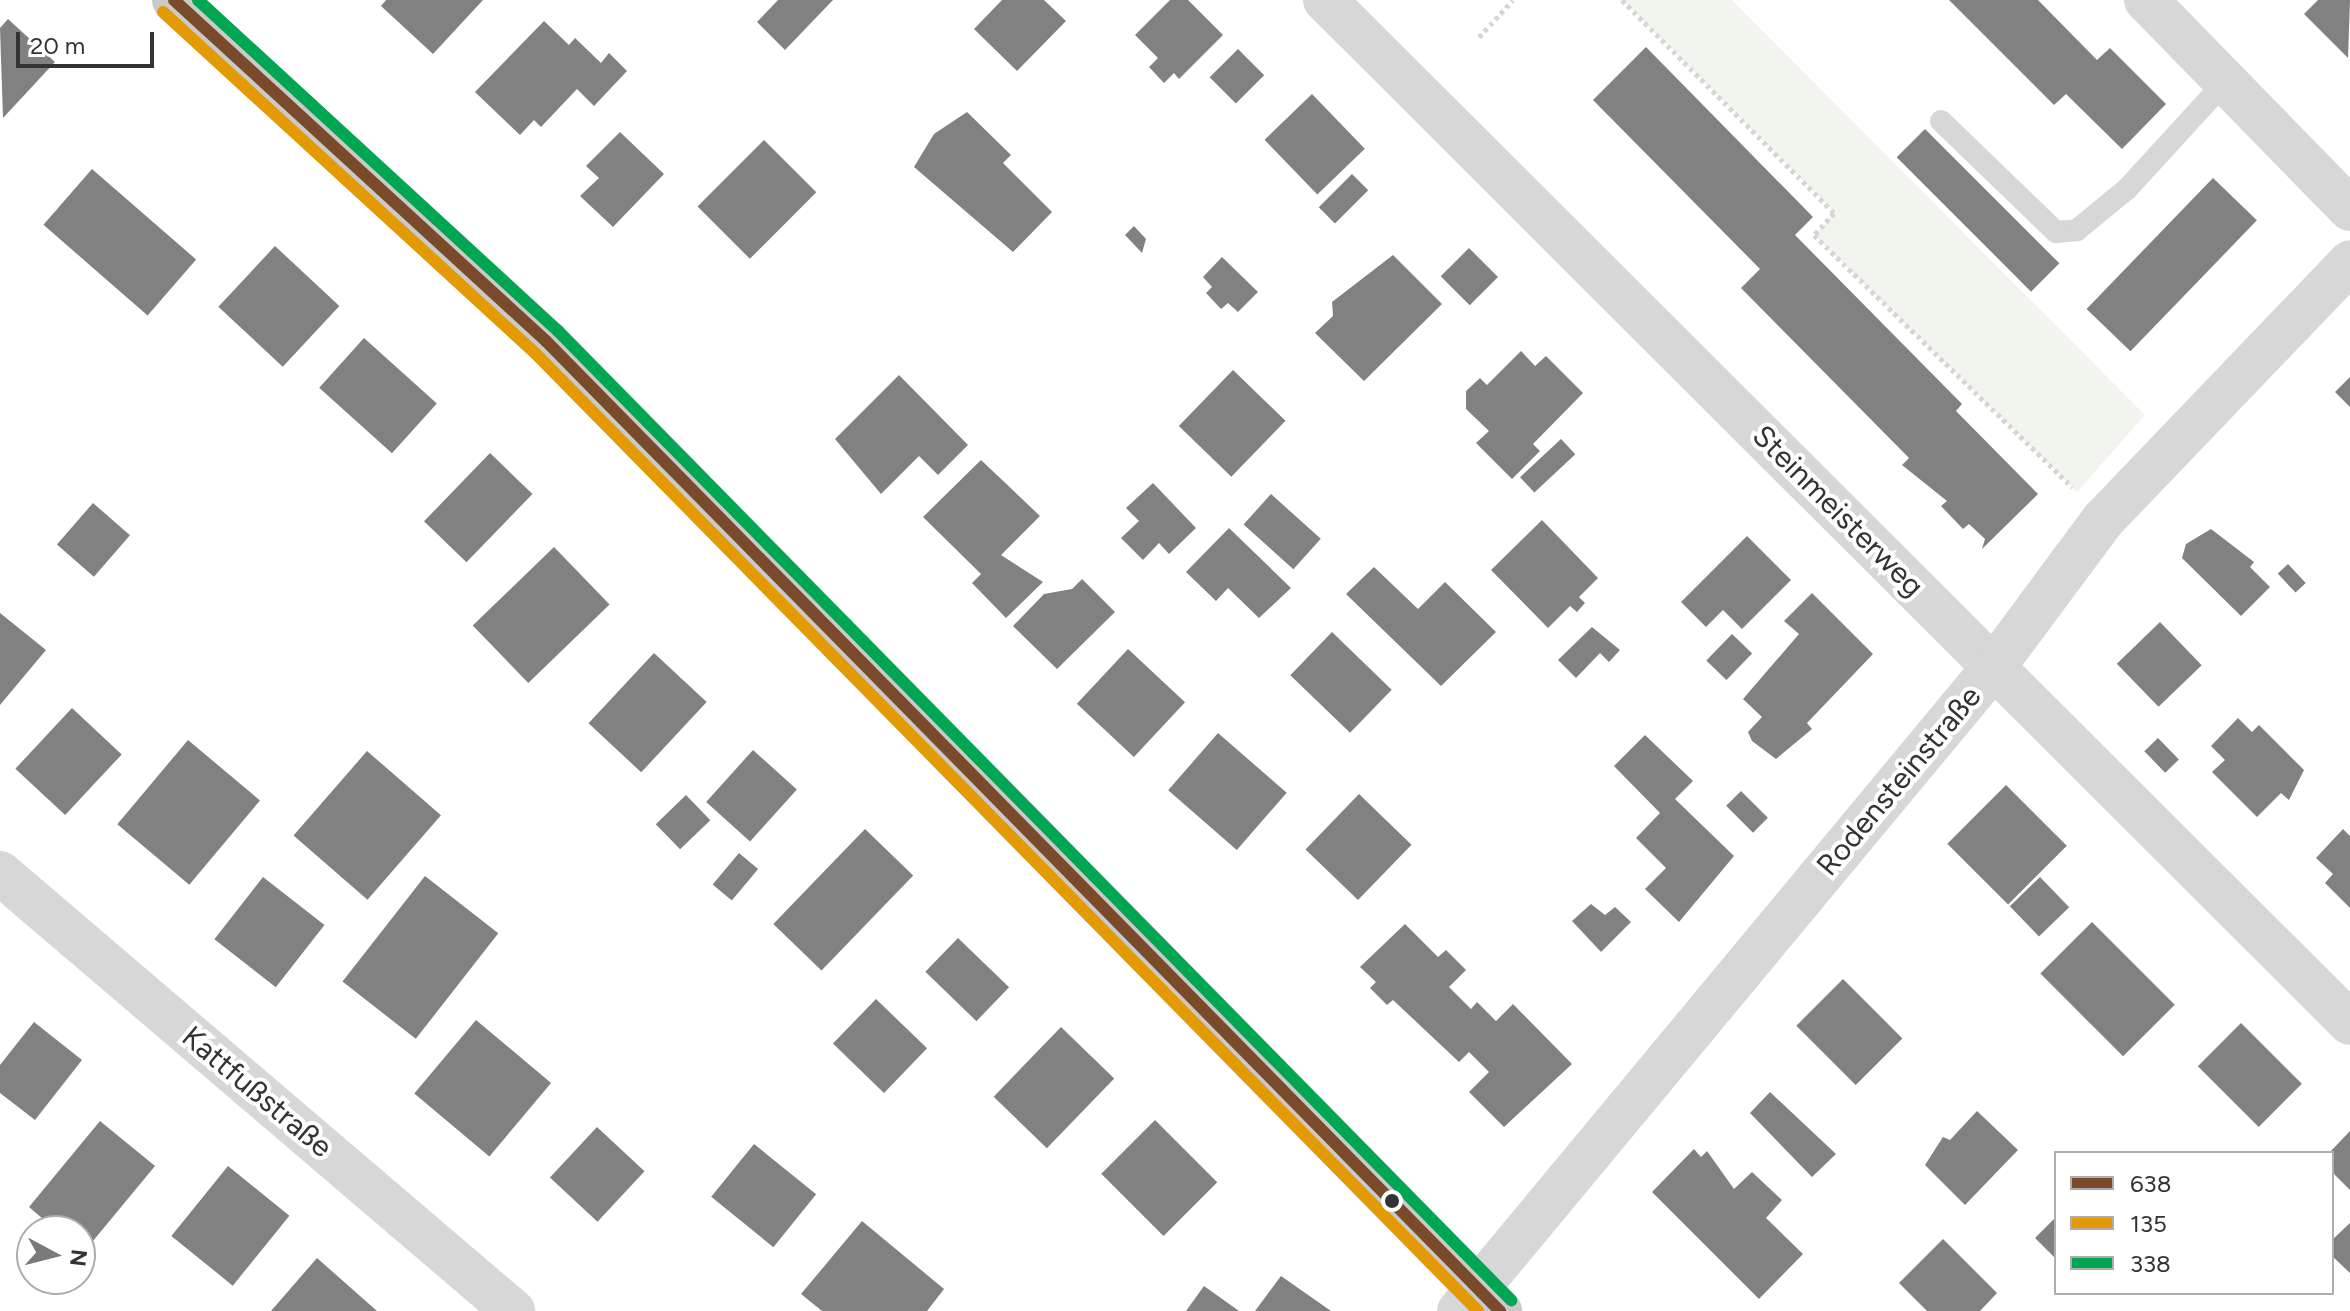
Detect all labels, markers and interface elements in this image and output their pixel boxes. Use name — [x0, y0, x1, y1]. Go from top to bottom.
scale bar — [20, 16, 158, 66]
text: 20 m — [30, 31, 85, 60]
street label: Steinmeisterweg — [1745, 418, 1931, 604]
street label: Rodensteinstraße — [1809, 679, 1989, 883]
street label: Kattfußstraße — [175, 1019, 339, 1165]
legend — [2054, 1151, 2334, 1295]
text: 638 — [2130, 1169, 2171, 1198]
unlabelled marker — [1384, 1193, 1400, 1209]
text: 135 — [2130, 1209, 2167, 1238]
north arrow — [16, 1215, 96, 1295]
text: N — [64, 1248, 93, 1268]
text: 338 — [2130, 1249, 2171, 1278]

